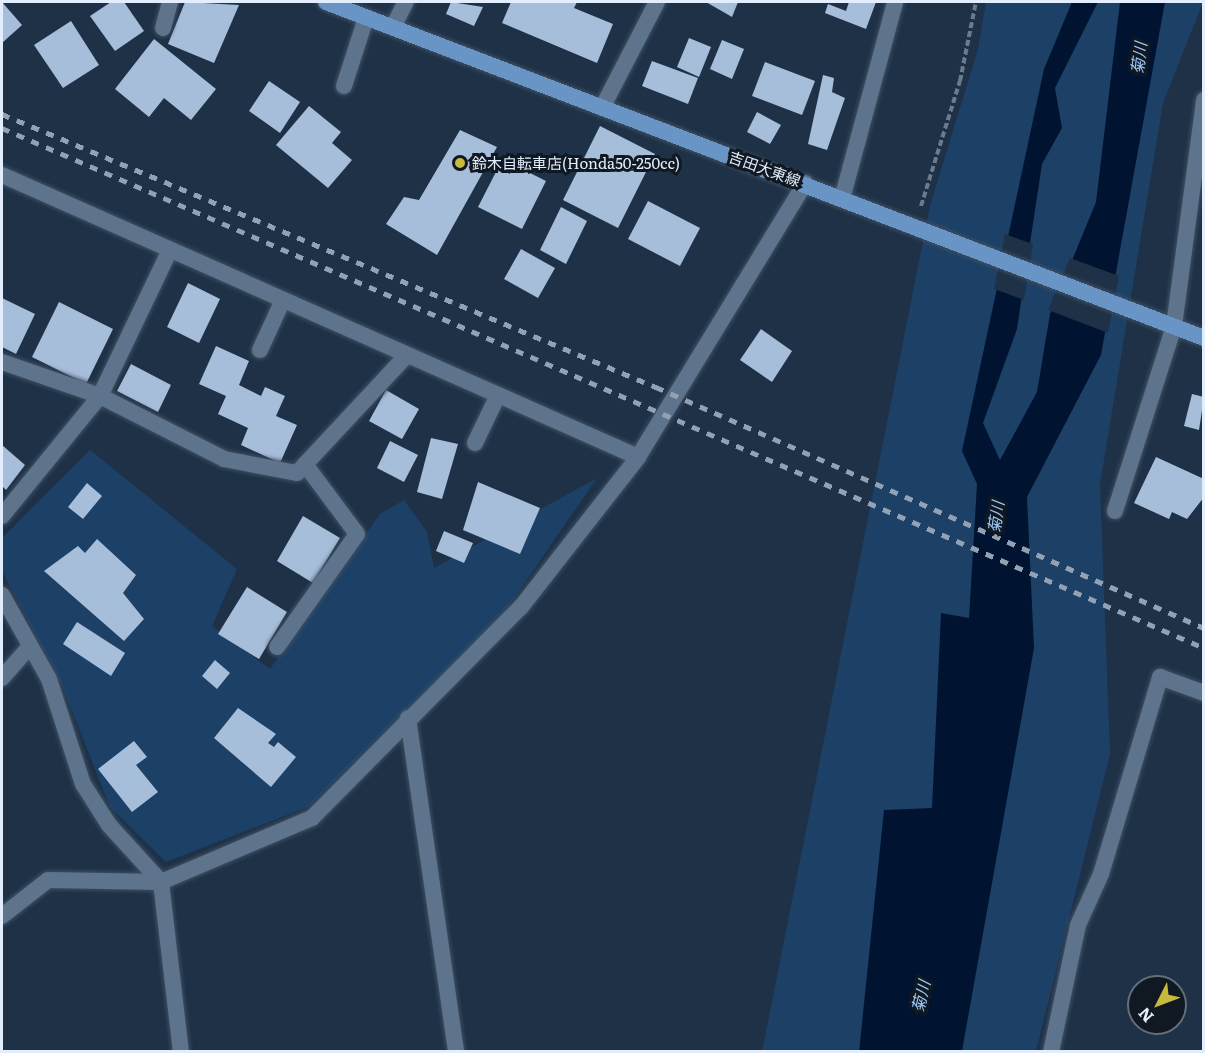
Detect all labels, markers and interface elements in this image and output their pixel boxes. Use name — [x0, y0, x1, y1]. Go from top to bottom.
water label: 菊川 — [1127, 41, 1149, 75]
street label: 吉田大東線 — [727, 147, 803, 189]
place label: 鈴木自転車店(Honda50-250cc) — [472, 154, 680, 172]
marker: 鈴木自転車店(Honda50-250cc) — [453, 156, 467, 170]
water label: 菊川 — [983, 500, 1007, 534]
north arrow — [1127, 975, 1187, 1035]
water label: 菊川 — [907, 978, 933, 1014]
text: N — [1132, 1003, 1159, 1029]

